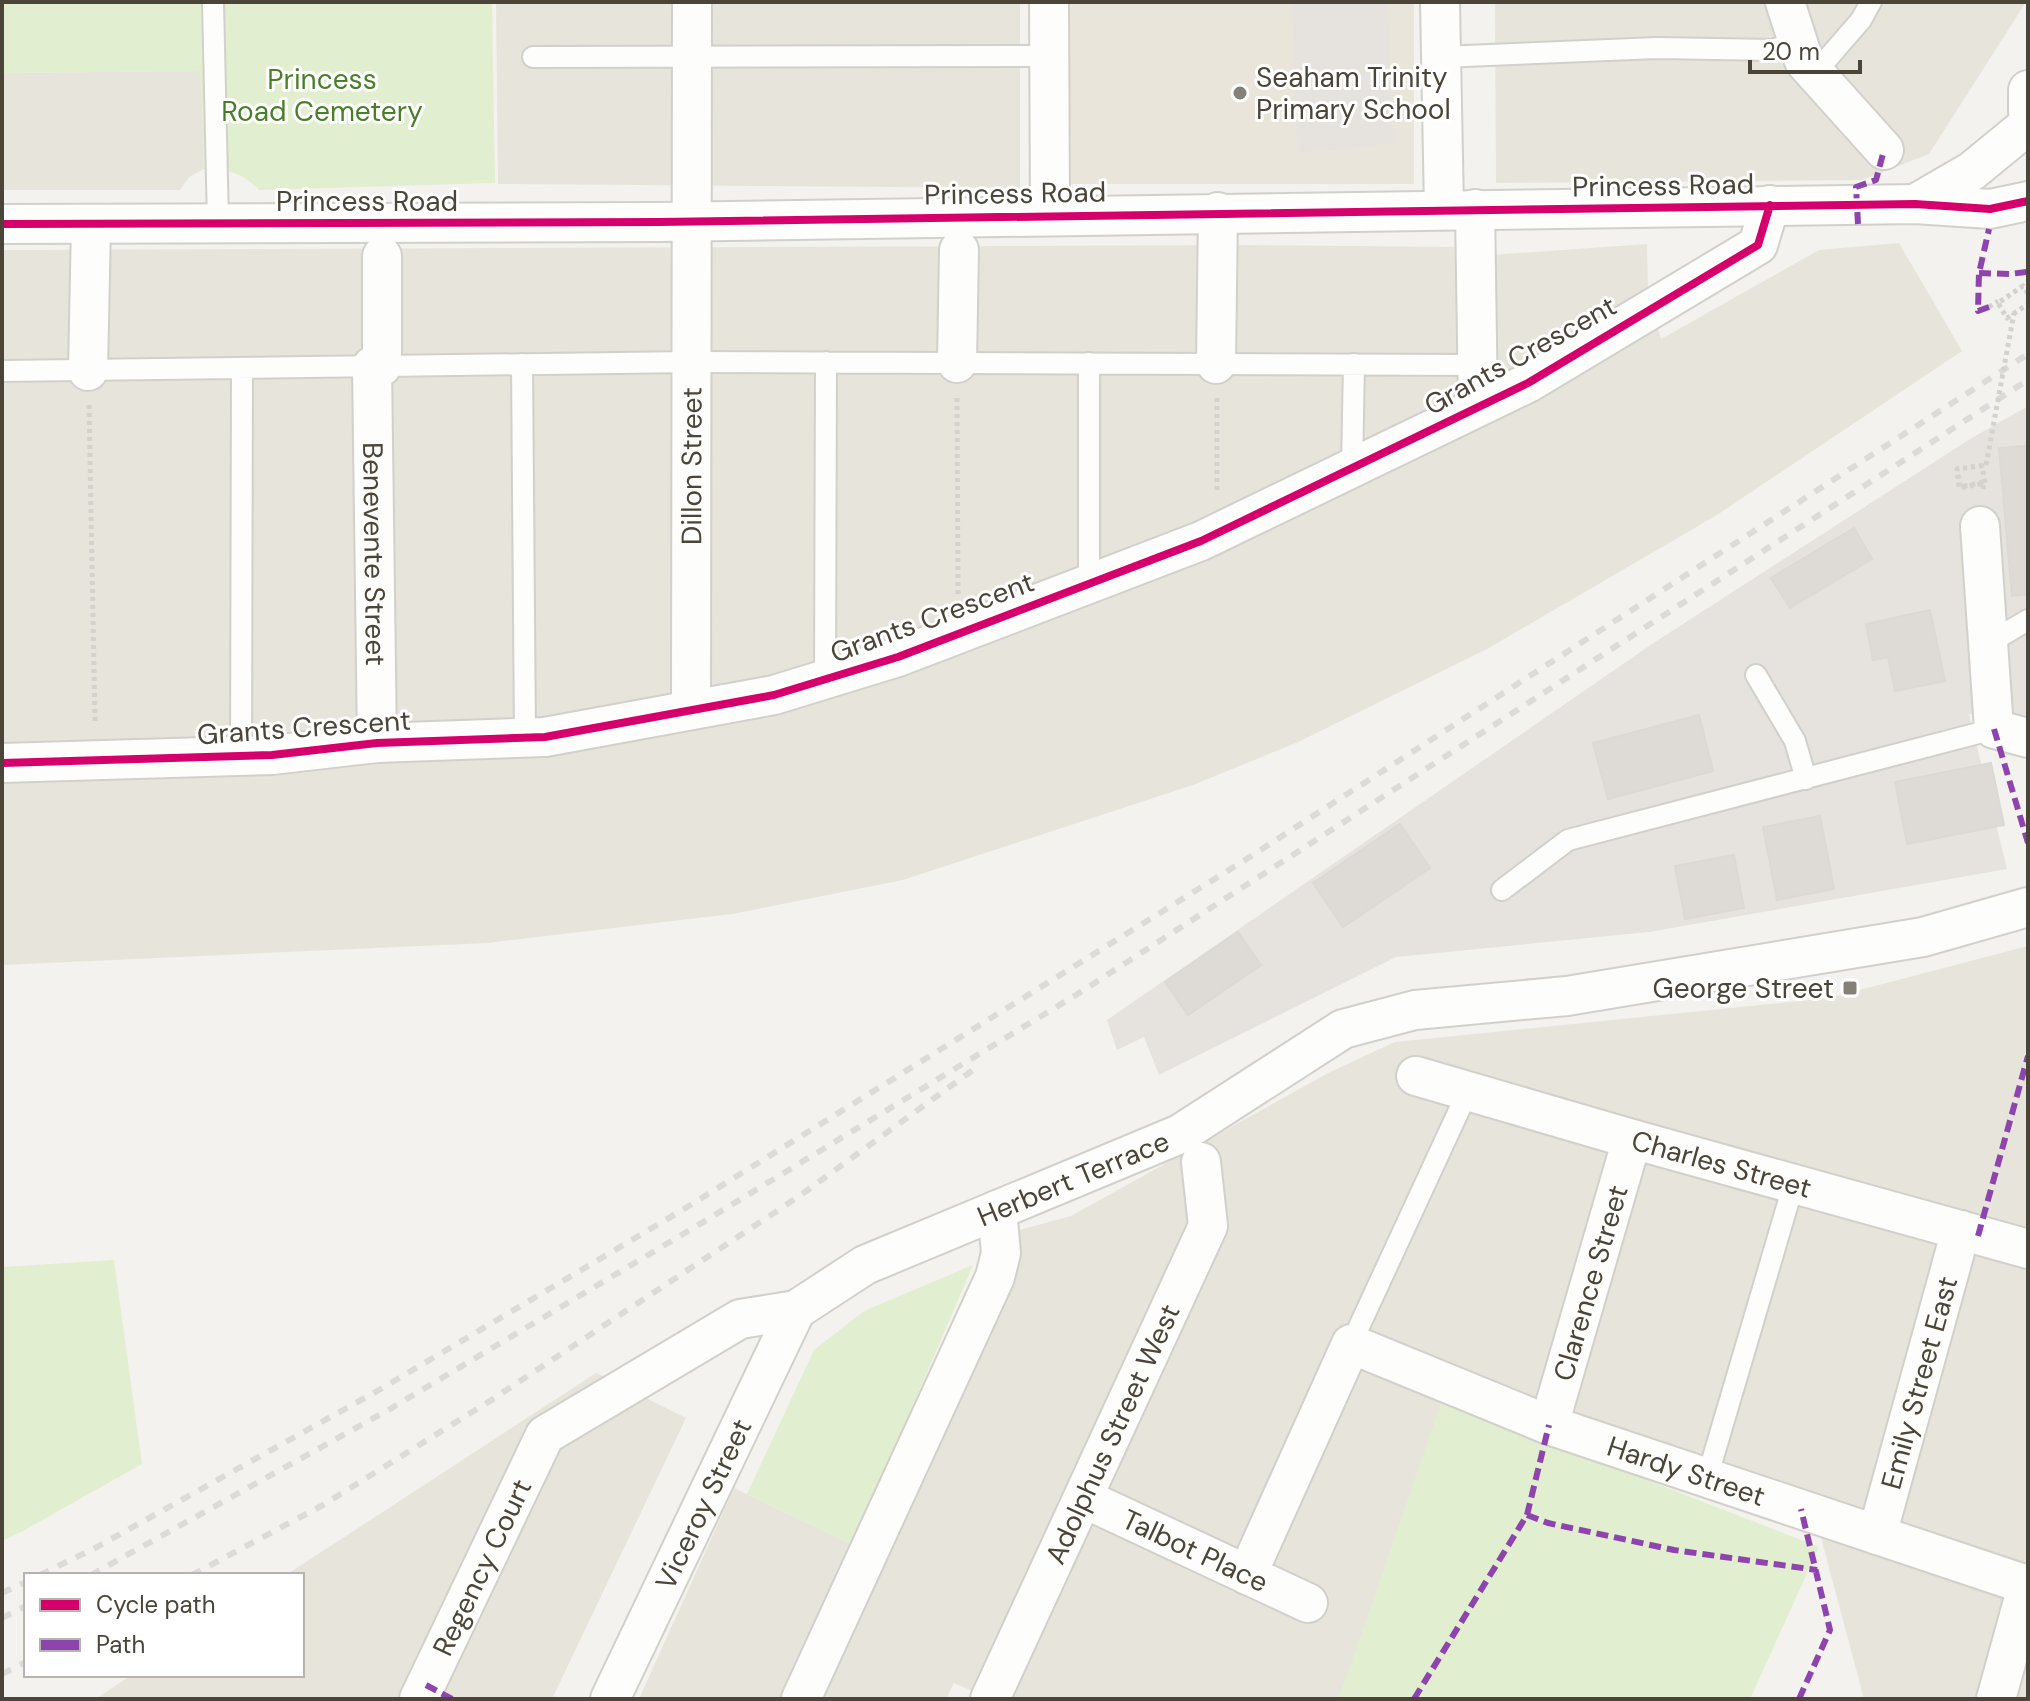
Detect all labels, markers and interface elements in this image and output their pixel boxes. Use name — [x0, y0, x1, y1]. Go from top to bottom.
scale bar — [1750, 24, 1860, 74]
text: 20 m — [1762, 36, 1820, 67]
place label: Seaham Trinity Primary School — [1256, 59, 1451, 128]
park label: Princess Road Cemetery — [221, 61, 423, 130]
marker: Seaham Trinity Primary School — [1231, 84, 1249, 102]
street label: Princess Road — [1572, 165, 1754, 206]
street label: Princess Road — [924, 173, 1106, 214]
street label: Princess Road — [276, 183, 458, 220]
street label: Grants Crescent — [1418, 287, 1623, 424]
street label: Dillon Street — [673, 387, 710, 545]
street label: Benevente Street — [354, 442, 394, 666]
street label: Grants Crescent — [825, 563, 1039, 671]
street label: Grants Crescent — [196, 702, 412, 753]
place label: George Street — [1652, 970, 1834, 1007]
marker: George Street — [1841, 979, 1859, 997]
street label: Charles Street — [1627, 1122, 1815, 1207]
street label: Herbert Terrace — [972, 1123, 1175, 1235]
street label: Clarence Street — [1545, 1181, 1637, 1385]
street label: Emily Street East — [1873, 1272, 1966, 1493]
street label: Adolphus Street West — [1037, 1298, 1189, 1570]
street label: Viceroy Street — [647, 1413, 760, 1596]
street label: Hardy Street — [1602, 1428, 1770, 1515]
street label: Regency Court — [424, 1473, 540, 1662]
street label: Talbot Place — [1116, 1501, 1274, 1601]
legend — [24, 1573, 304, 1677]
text: Cycle path — [96, 1589, 215, 1620]
text: Path — [96, 1629, 145, 1660]

